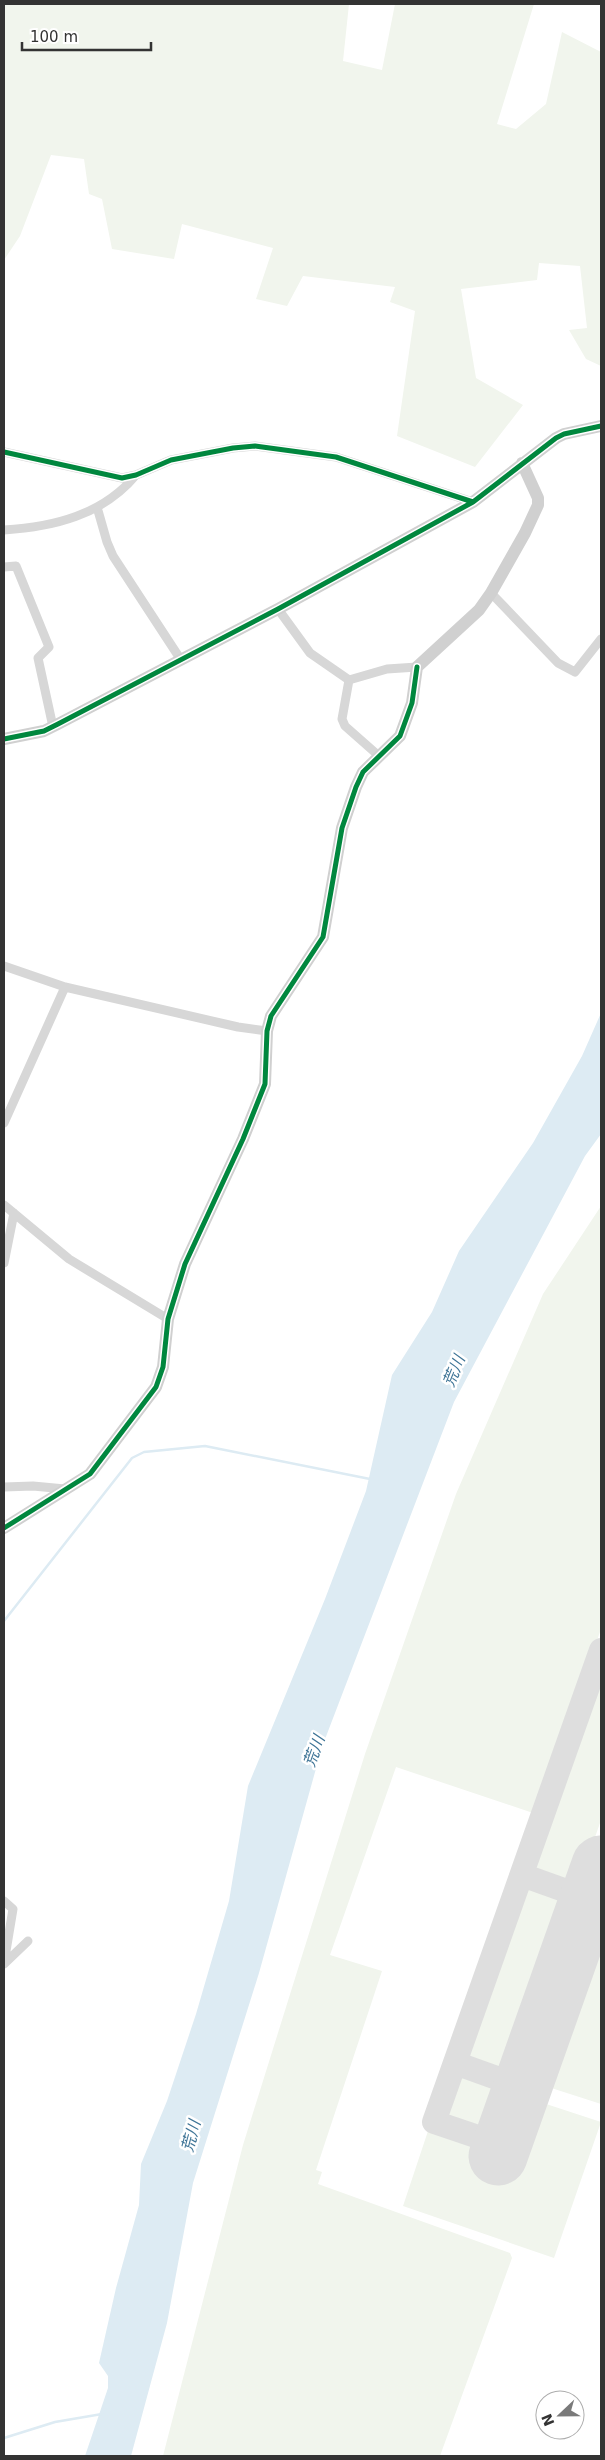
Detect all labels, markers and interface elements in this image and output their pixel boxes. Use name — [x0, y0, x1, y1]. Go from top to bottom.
scale bar — [22, 20, 151, 52]
text: 100 m — [30, 28, 78, 46]
water label: 荒川 — [439, 1351, 470, 1389]
water label: 荒川 — [300, 1731, 329, 1769]
water label: 荒川 — [178, 2116, 205, 2154]
north arrow — [535, 2390, 585, 2440]
text: N — [538, 2411, 558, 2428]

